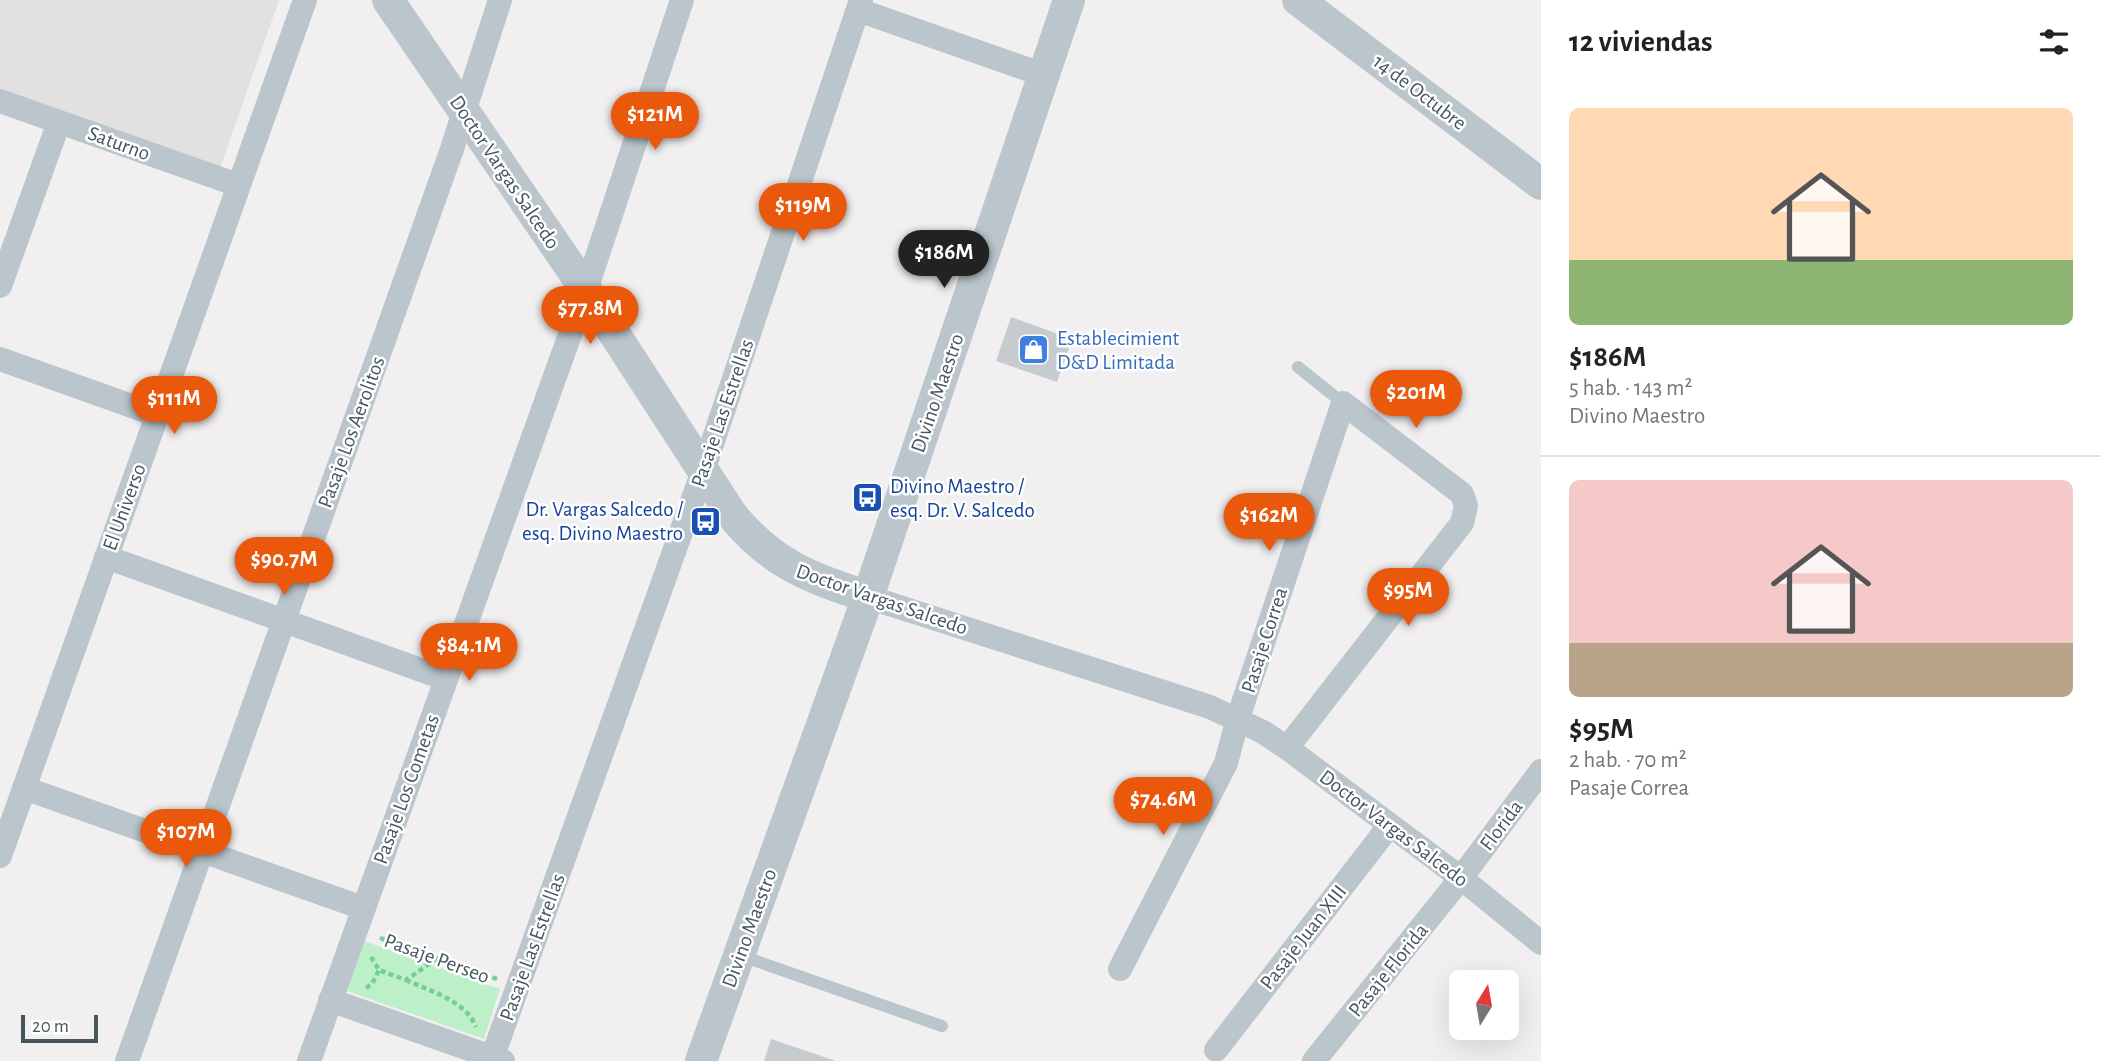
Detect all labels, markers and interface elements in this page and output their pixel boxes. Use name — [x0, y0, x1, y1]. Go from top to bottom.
icon: filters — [2035, 23, 2073, 61]
text: 12 viviendas — [1569, 27, 1713, 57]
street label: 14 de Octubre — [1369, 51, 1470, 134]
street label: Doctor Vargas Salcedo — [446, 92, 564, 253]
pin: $121M — [606, 92, 704, 152]
text: $121M — [627, 103, 683, 126]
street label: Saturno — [85, 123, 153, 164]
icon: home — [1758, 154, 1884, 280]
pin: $119M — [754, 184, 852, 243]
text: $119M — [775, 194, 831, 217]
pin: $186M — [895, 230, 993, 290]
text: $186M — [914, 241, 974, 264]
pin: $77.8M — [533, 286, 647, 346]
text: $77.8M — [557, 297, 623, 320]
place label: Establecimient D&D Limitada — [1057, 328, 1180, 373]
street label: Divino Maestro — [907, 331, 968, 455]
shop icon: Establecimient D&D Limitada — [1017, 333, 1051, 367]
street label: Pasaje Las Estrellas — [687, 337, 758, 490]
text: $186M — [1569, 342, 1647, 372]
street label: Pasaje Los Aerolitos — [314, 354, 389, 511]
pin: $201M — [1367, 370, 1465, 430]
pin: $111M — [125, 376, 223, 436]
text: 5 hab. · 143 m² — [1569, 377, 1693, 400]
text: $201M — [1386, 381, 1446, 404]
text: $111M — [147, 387, 201, 410]
text: Divino Maestro — [1569, 405, 1705, 428]
street label: El Universo — [99, 461, 150, 553]
place label: Divino Maestro / esq. Dr. V. Salcedo — [890, 476, 1035, 521]
bus stop icon: Divino Maestro / esq. Dr. V. Salcedo — [850, 481, 884, 515]
pin: $162M — [1220, 494, 1318, 553]
place label: Dr. Vargas Salcedo / esq. Divino Maestro — [522, 499, 684, 544]
bus stop icon: Dr. Vargas Salcedo / esq. Divino Maestro — [689, 504, 723, 538]
text: $162M — [1240, 504, 1298, 527]
icon: home — [1758, 526, 1884, 652]
pin: $90.7M — [227, 538, 341, 597]
text: $90.7M — [251, 548, 317, 571]
street label: Doctor Vargas Salcedo — [793, 560, 970, 639]
pin: $95M — [1367, 568, 1449, 628]
text: $95M — [1383, 579, 1433, 602]
street label: Pasaje Correa — [1238, 584, 1292, 696]
pin: $84.1M — [412, 624, 526, 683]
text: $84.1M — [436, 634, 502, 657]
street label: Pasaje Los Cometas — [370, 712, 443, 867]
text: $95M — [1569, 714, 1634, 744]
text: 2 hab. · 70 m² — [1569, 749, 1687, 772]
street label: Doctor Vargas Salcedo — [1316, 766, 1472, 891]
text: Pasaje Correa — [1569, 777, 1689, 800]
pin: $74.6M — [1106, 778, 1220, 837]
text: $74.6M — [1130, 788, 1196, 811]
street label: Florida — [1476, 796, 1527, 854]
pin: $107M — [137, 810, 235, 869]
text: $107M — [157, 820, 215, 843]
street label: Divino Maestro — [718, 866, 781, 990]
street label: Pasaje Las Estrellas — [496, 871, 569, 1024]
street label: Pasaje Juan XIII — [1256, 881, 1351, 994]
street label: Pasaje Florida — [1345, 920, 1432, 1021]
street label: Pasaje Perseo — [381, 930, 492, 987]
north arrow — [1449, 970, 1519, 1040]
map controls — [1449, 970, 1519, 1040]
scale bar — [21, 1012, 98, 1044]
text: 20 m — [32, 1017, 69, 1036]

